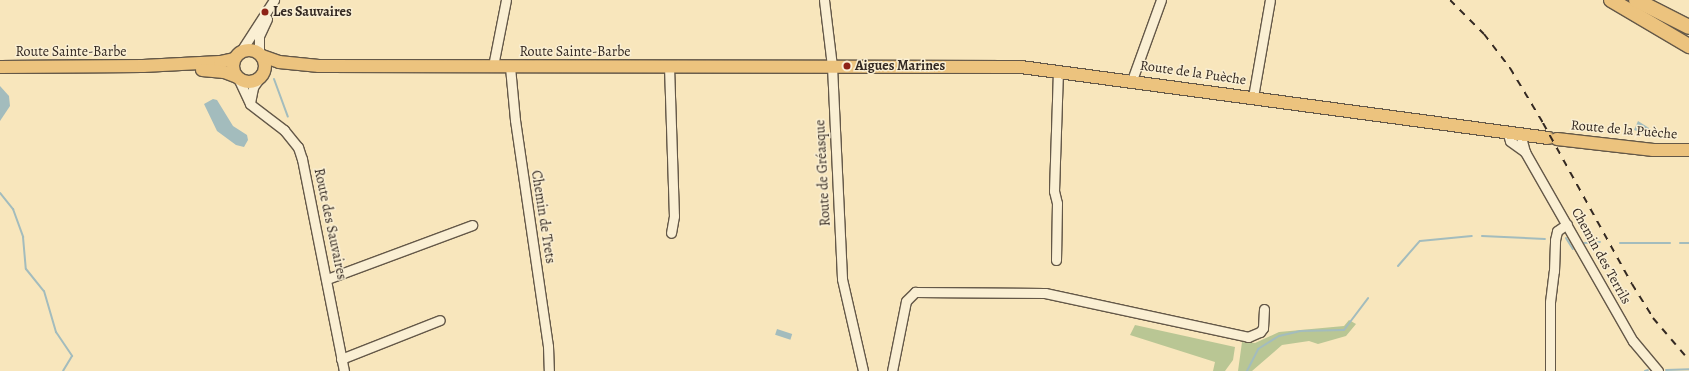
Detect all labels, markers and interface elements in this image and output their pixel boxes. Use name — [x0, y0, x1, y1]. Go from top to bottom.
place label: Les Sauvaires — [273, 4, 352, 20]
marker: Les Sauvaires — [260, 7, 270, 17]
street label: Route Sainte-Barbe — [15, 44, 127, 60]
street label: Route Sainte-Barbe — [519, 44, 631, 60]
street label: Route de la Puèche — [1139, 57, 1247, 89]
place label: Aigues Marines — [855, 58, 945, 74]
marker: Aigues Marines — [842, 61, 852, 71]
street label: Route de la Puèche — [1570, 117, 1678, 143]
street label: Route de Gréasque — [812, 119, 834, 227]
street label: Route des Sauvaires — [310, 167, 350, 281]
street label: Chemin de Trets — [527, 169, 559, 265]
street label: Chemin des Terrils — [1568, 205, 1634, 307]

